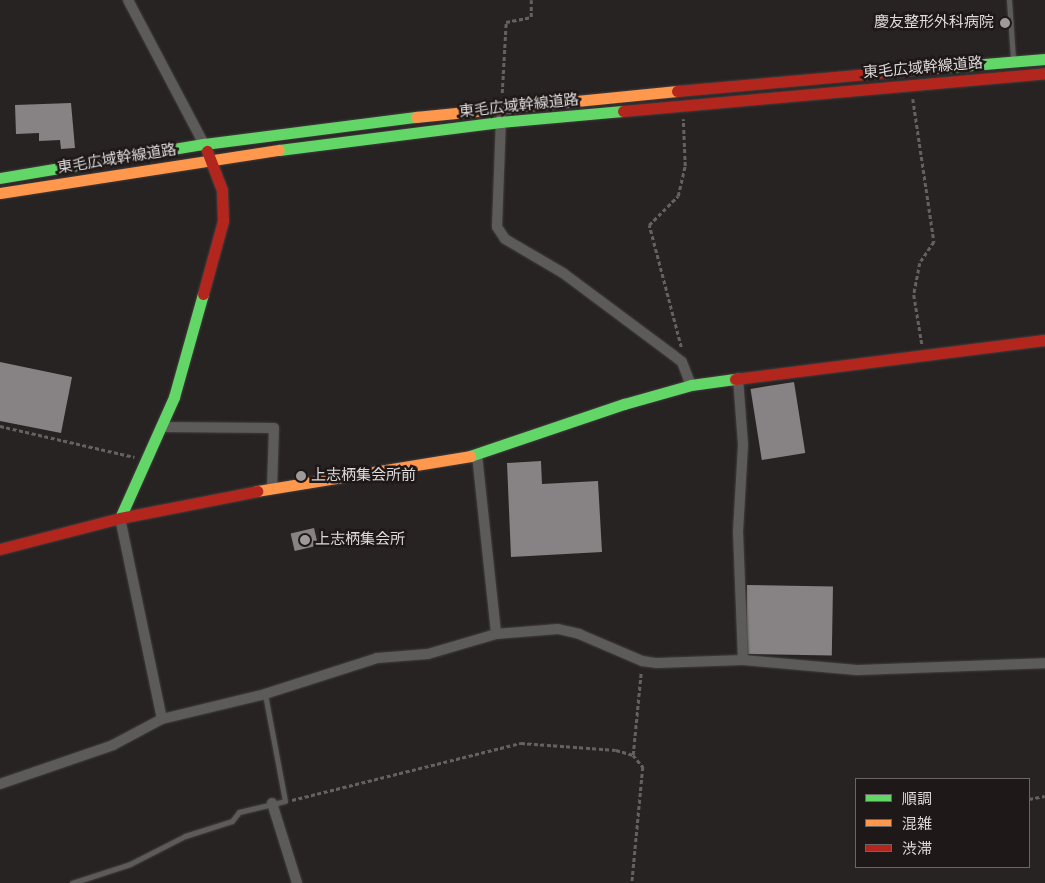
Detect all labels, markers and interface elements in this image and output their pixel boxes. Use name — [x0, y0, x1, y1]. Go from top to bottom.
place label: 慶友整形外科病院 — [874, 14, 994, 32]
marker: 慶友整形外科病院 — [998, 16, 1012, 30]
street label: 東毛広域幹線道路 — [862, 54, 984, 82]
street label: 東毛広域幹線道路 — [458, 91, 580, 121]
street label: 東毛広域幹線道路 — [56, 141, 178, 177]
place label: 上志柄集会所前 — [311, 467, 416, 485]
marker: 上志柄集会所前 — [295, 470, 307, 482]
place label: 上志柄集会所 — [315, 531, 405, 549]
marker: 上志柄集会所 — [299, 534, 311, 546]
legend — [855, 778, 1030, 868]
text: 順調 — [902, 790, 932, 808]
text: 混雑 — [902, 815, 932, 833]
text: 渋滞 — [902, 840, 932, 858]

